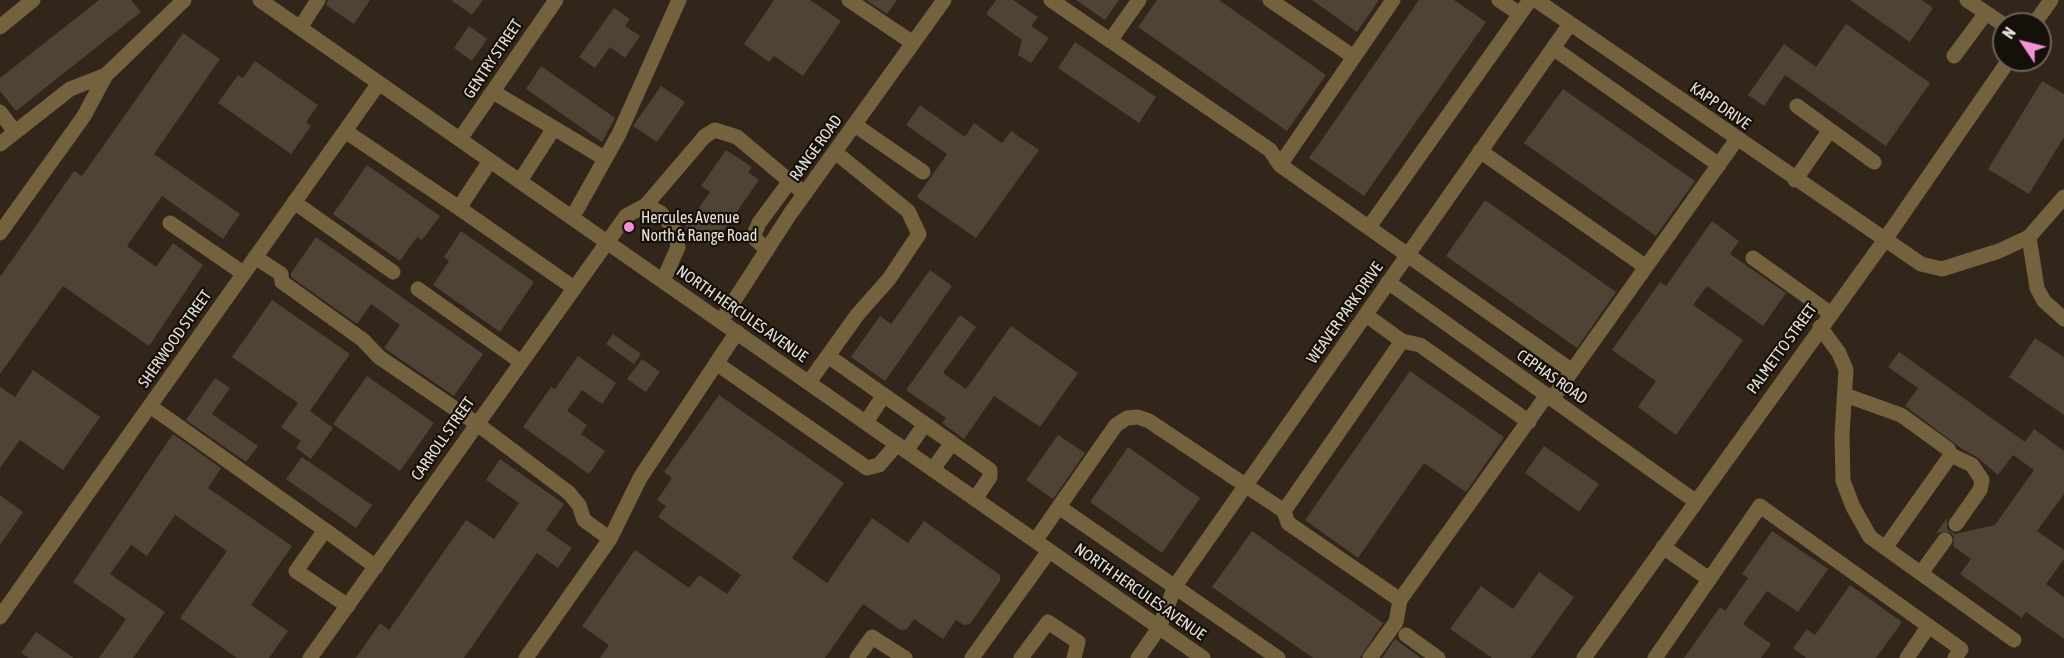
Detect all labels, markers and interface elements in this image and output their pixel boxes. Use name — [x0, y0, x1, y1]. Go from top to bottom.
north arrow — [1992, 12, 2052, 72]
street label: GENTRY STREET — [460, 16, 526, 102]
text: N — [1999, 24, 2019, 42]
street label: KAPP DRIVE — [1686, 78, 1754, 134]
street label: RANGE ROAD — [786, 111, 846, 185]
place label: Hercules Avenue North & Range Road — [641, 208, 757, 246]
marker: Hercules Avenue North & Range Road — [622, 220, 636, 234]
street label: WEAVER PARK DRIVE — [1303, 259, 1387, 367]
street label: NORTH HERCULES AVENUE — [673, 261, 811, 367]
street label: SHERWOOD STREET — [134, 287, 216, 391]
street label: PALMETTO STREET — [1743, 300, 1821, 398]
street label: CEPHAS ROAD — [1513, 346, 1591, 408]
street label: CARROLL STREET — [407, 394, 479, 484]
street label: NORTH HERCULES AVENUE — [1071, 539, 1209, 645]

